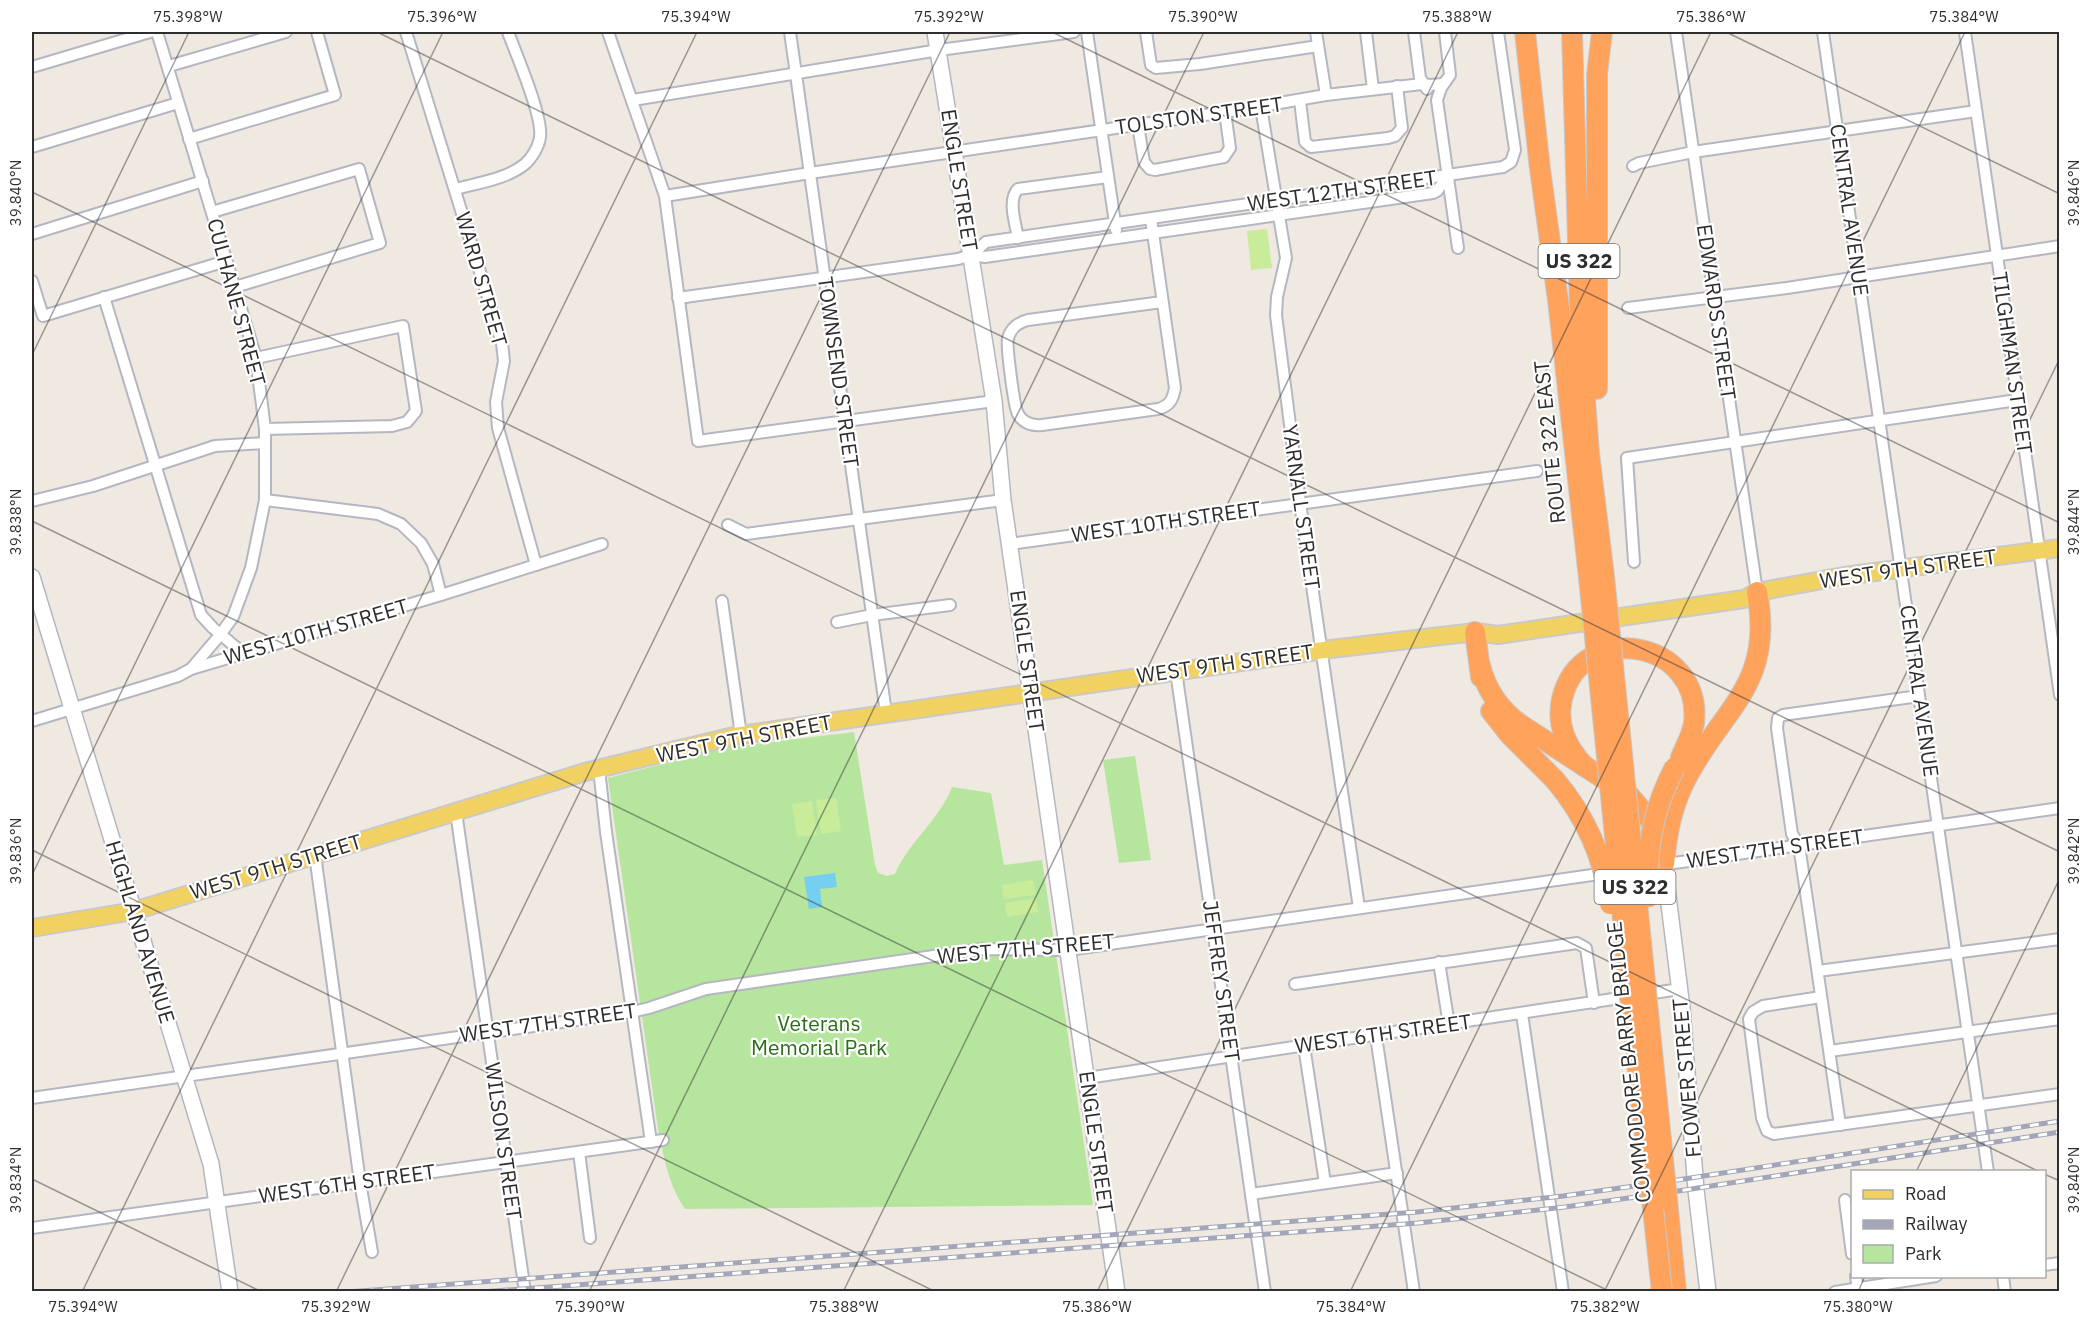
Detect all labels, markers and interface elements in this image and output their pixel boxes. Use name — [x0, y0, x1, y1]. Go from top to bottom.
text: 75.398°W — [153, 7, 223, 26]
text: 75.396°W — [407, 7, 477, 26]
text: 75.394°W — [661, 7, 731, 26]
text: 75.392°W — [914, 7, 984, 26]
text: 75.390°W — [1168, 7, 1238, 26]
text: 75.388°W — [1422, 7, 1492, 26]
text: 75.386°W — [1676, 7, 1746, 26]
text: 75.384°W — [1929, 7, 1999, 26]
street label: TOLSTON STREET — [1113, 89, 1285, 141]
street label: ENGLE STREET — [935, 107, 985, 253]
street label: CENTRAL AVENUE — [1824, 122, 1876, 298]
text: 39.840°N — [6, 160, 25, 226]
text: 39.846°N — [2064, 160, 2083, 226]
street label: WEST 12TH STREET — [1245, 163, 1438, 217]
street label: WARD STREET — [449, 208, 515, 349]
street label: CULHANE STREET — [201, 215, 273, 388]
street label: EDWARDS STREET — [1691, 222, 1743, 401]
road number: US 322 — [1538, 244, 1620, 278]
street label: TILGHMAN STREET — [1986, 270, 2040, 456]
street label: TOWNSEND STREET — [812, 275, 866, 469]
street label: ROUTE 322 EAST — [1527, 359, 1571, 525]
street label: YARNALL STREET — [1277, 423, 1327, 591]
text: 39.838°N — [6, 489, 25, 555]
text: 39.844°N — [2064, 489, 2083, 555]
street label: WEST 10TH STREET — [1069, 494, 1262, 548]
street label: WEST 9TH STREET — [1818, 542, 1998, 594]
street label: ENGLE STREET — [1004, 588, 1052, 734]
street label: WEST 10TH STREET — [220, 591, 411, 671]
street label: CENTRAL AVENUE — [1894, 603, 1946, 779]
street label: WEST 9TH STREET — [1135, 637, 1315, 689]
street label: WEST 9TH STREET — [654, 707, 834, 769]
text: 39.836°N — [6, 818, 25, 884]
text: 39.842°N — [2064, 818, 2083, 884]
street label: WEST 7TH STREET — [1685, 822, 1865, 874]
street label: WEST 9TH STREET — [186, 827, 365, 905]
street label: HIGHLAND AVENUE — [100, 837, 182, 1027]
road number: US 322 — [1594, 870, 1676, 904]
street label: JEFFREY STREET — [1197, 898, 1247, 1064]
street label: COMMODORE BARRY BRIDGE — [1599, 920, 1657, 1204]
street label: WEST 7TH STREET — [936, 926, 1116, 970]
street label: WEST 7TH STREET — [458, 996, 638, 1048]
street label: FLOWER STREET — [1665, 997, 1707, 1159]
street label: WEST 6TH STREET — [1293, 1007, 1473, 1059]
park label: Veterans Memorial Park — [751, 1009, 887, 1061]
street label: WILSON STREET — [479, 1060, 529, 1221]
street label: ENGLE STREET — [1073, 1069, 1121, 1215]
text: 39.834°N — [6, 1147, 25, 1213]
text: 39.840°N — [2064, 1147, 2083, 1213]
street label: WEST 6TH STREET — [257, 1157, 437, 1209]
legend — [1851, 1170, 2046, 1278]
text: Road — [1905, 1182, 1946, 1205]
text: Railway — [1905, 1212, 1967, 1235]
text: Park — [1905, 1242, 1942, 1265]
text: 75.394°W — [48, 1297, 118, 1316]
text: 75.392°W — [301, 1297, 371, 1316]
text: 75.390°W — [555, 1297, 625, 1316]
text: 75.388°W — [809, 1297, 879, 1316]
text: 75.386°W — [1062, 1297, 1132, 1316]
text: 75.384°W — [1316, 1297, 1386, 1316]
text: 75.382°W — [1570, 1297, 1640, 1316]
text: 75.380°W — [1823, 1297, 1893, 1316]

